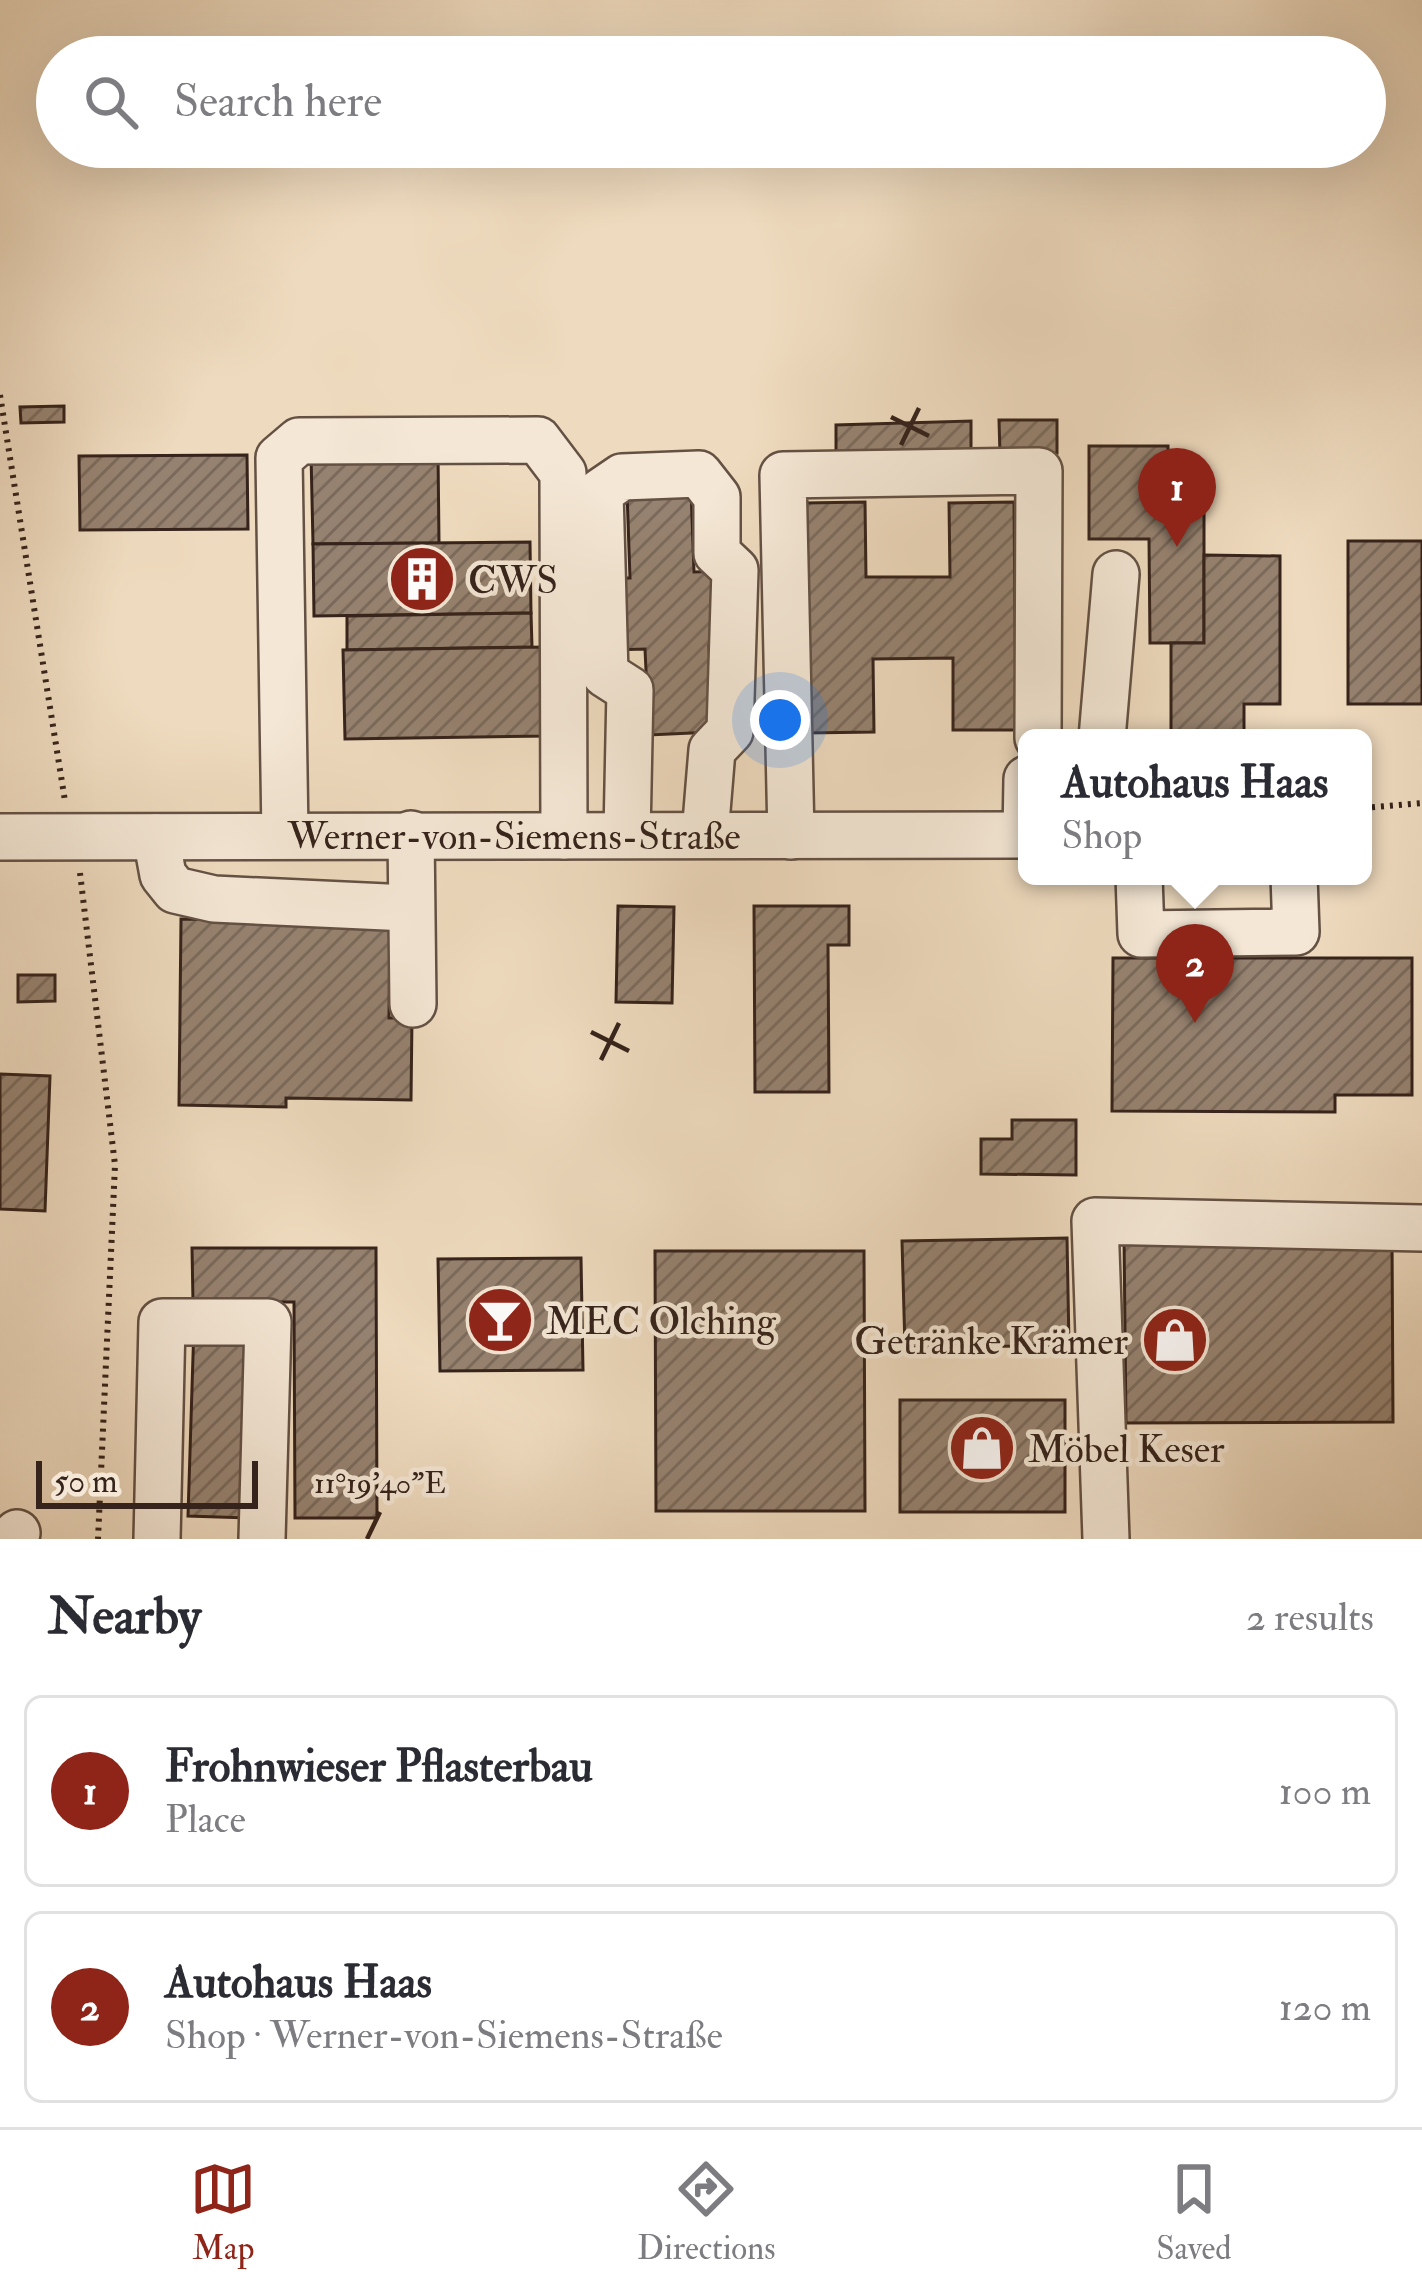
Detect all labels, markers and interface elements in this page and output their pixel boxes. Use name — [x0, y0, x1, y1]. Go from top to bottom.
search box — [36, 36, 1386, 168]
icon: search — [78, 69, 144, 135]
text: Search here — [174, 74, 382, 130]
pin: 1 — [1138, 448, 1216, 547]
building icon: CWS — [387, 544, 457, 614]
place label: CWS — [468, 556, 558, 605]
your location — [750, 690, 810, 750]
popup — [1018, 729, 1372, 885]
text: Autohaus Haas — [1062, 755, 1329, 811]
text: Shop — [1062, 811, 1142, 860]
street label: Werner-von-Siemens-Straße — [287, 812, 741, 861]
pin: 2 — [1156, 924, 1234, 1023]
bar icon: MEC Olching — [465, 1285, 535, 1355]
place label: MEC Olching — [546, 1297, 777, 1346]
shop icon: Getränke Krämer — [1140, 1305, 1210, 1375]
place label: Getränke Krämer — [854, 1317, 1128, 1366]
shop icon: Möbel Keser — [947, 1413, 1017, 1483]
place label: Möbel Keser — [1028, 1425, 1225, 1474]
scale bar — [36, 1455, 258, 1508]
text: 50 m — [54, 1461, 118, 1502]
text: 11°19'40"E — [314, 1465, 446, 1502]
text: Nearby — [48, 1585, 201, 1649]
text: 2 results — [1246, 1593, 1374, 1642]
text: Frohnwieser Pflasterbau — [165, 1739, 593, 1795]
text: 1 — [83, 1767, 97, 1816]
text: 100 m — [1279, 1767, 1371, 1816]
text: Place — [165, 1795, 246, 1844]
text: Autohaus Haas — [165, 1955, 432, 2011]
text: 2 — [80, 1983, 100, 2032]
text: 120 m — [1279, 1983, 1371, 2032]
text: Shop · Werner-von-Siemens-Straße — [165, 2011, 723, 2060]
tab: Map — [190, 2156, 256, 2269]
tab: Directions — [637, 2156, 776, 2269]
tab: Saved — [1156, 2156, 1232, 2269]

